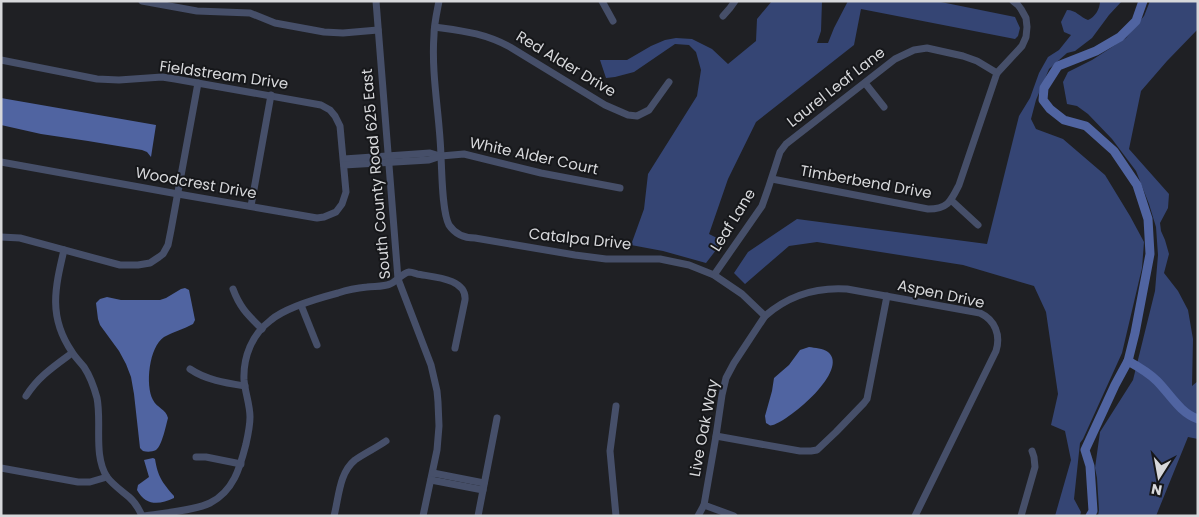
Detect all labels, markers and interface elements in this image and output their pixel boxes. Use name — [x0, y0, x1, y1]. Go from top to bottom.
street label: Red Alder Drive — [512, 25, 620, 102]
street label: Laurel Leaf Lane — [782, 42, 889, 132]
street label: Fieldstream Drive — [158, 55, 290, 94]
street label: South County Road 625 East — [356, 68, 395, 280]
street label: White Alder Court — [468, 132, 601, 179]
street label: Timberbend Drive — [799, 160, 933, 203]
street label: Woodcrest Drive — [134, 161, 258, 204]
street label: Leaf Lane — [705, 184, 760, 255]
street label: Catalpa Drive — [528, 223, 632, 254]
street label: Aspen Drive — [896, 274, 987, 313]
street label: Live Oak Way — [684, 377, 723, 478]
north arrow — [1134, 452, 1184, 502]
text: N — [1149, 479, 1164, 501]

